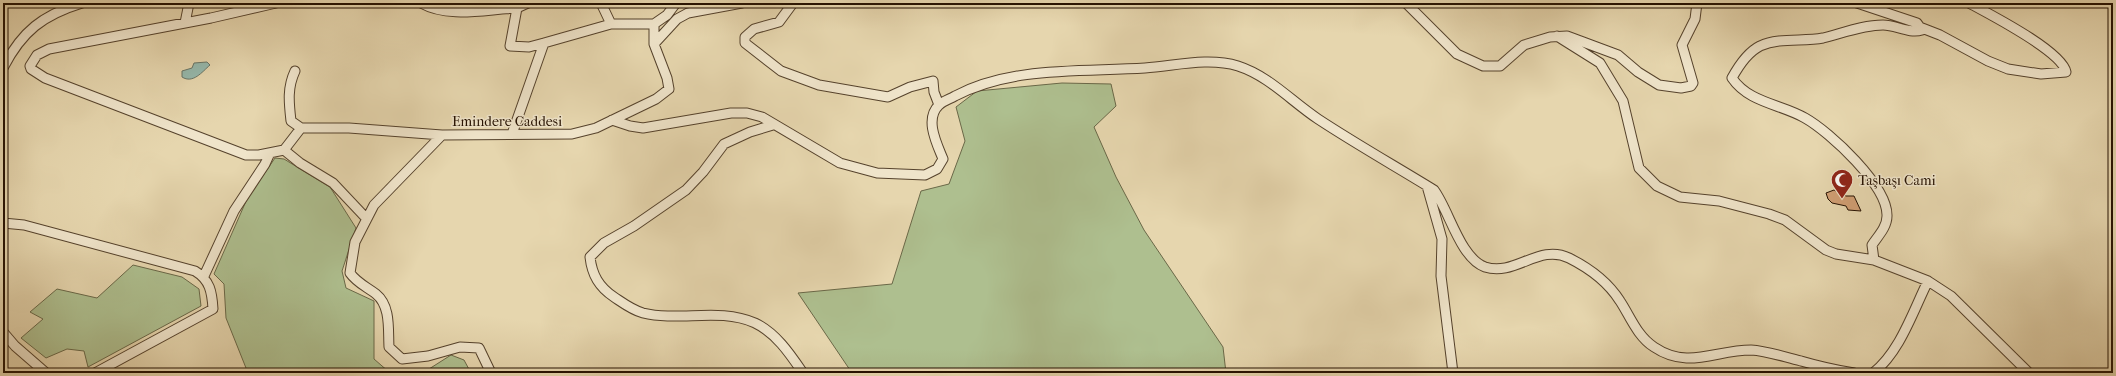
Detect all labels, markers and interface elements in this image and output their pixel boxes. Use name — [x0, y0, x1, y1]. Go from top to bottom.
street label: Emindere Caddesi — [452, 113, 562, 130]
mosque icon: Taşbaşı Cami — [1829, 167, 1855, 200]
place label: Taşbaşı Cami — [1858, 172, 1936, 189]

